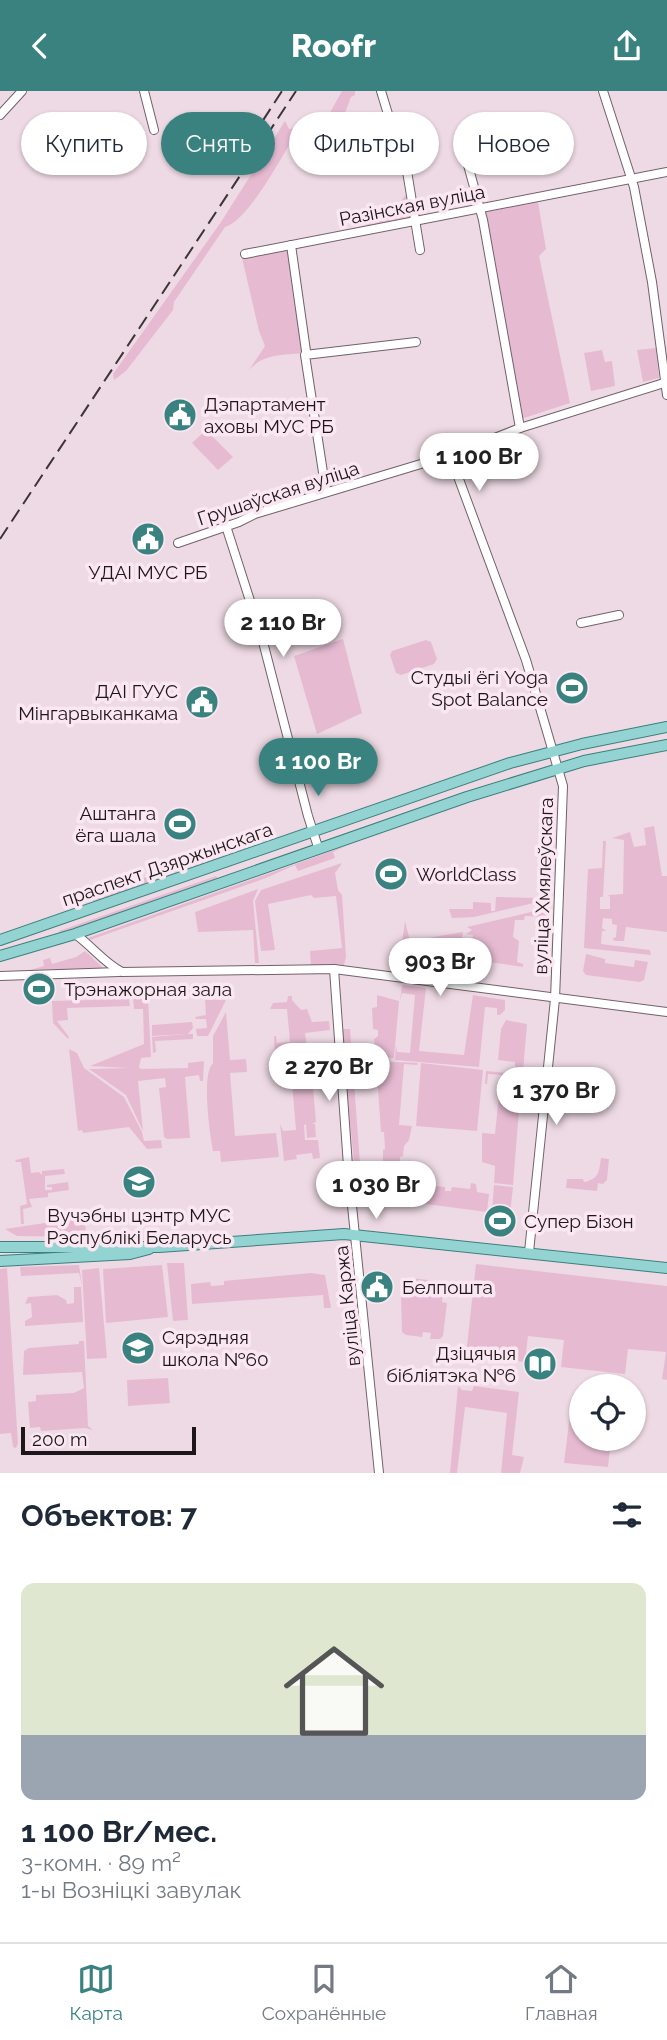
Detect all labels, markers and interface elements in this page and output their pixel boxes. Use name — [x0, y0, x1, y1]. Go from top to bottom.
icon: back — [21, 27, 59, 65]
text: Roofr — [291, 27, 376, 64]
icon: share — [608, 27, 646, 65]
chip: Купить — [21, 112, 147, 175]
chip: Снять — [161, 112, 275, 175]
chip: Фильтры — [289, 112, 439, 175]
chip: Новое — [453, 112, 574, 175]
street label: Разінская вуліца — [337, 180, 487, 230]
place label: Дэпартамент аховы МУС РБ — [204, 393, 334, 437]
public building icon: Дэпартамент аховы МУС РБ — [161, 396, 199, 434]
pin: 1 100 Br — [407, 433, 551, 493]
text: 1 100 Br — [436, 442, 522, 469]
street label: Грушаўская вуліца — [194, 456, 362, 530]
public building icon: УДАІ МУС РБ — [129, 520, 167, 558]
place label: УДАІ МУС РБ — [89, 561, 207, 583]
pin: 2 110 Br — [211, 599, 355, 659]
text: 2 110 Br — [240, 608, 326, 635]
place label: Студыі ёгі Yoga Spot Balance — [411, 666, 548, 710]
sports icon: Студыі ёгі Yoga Spot Balance — [553, 669, 591, 707]
place label: ДАІ ГУУС Мінгарвыканкама — [18, 680, 178, 724]
public building icon: ДАІ ГУУС Мінгарвыканкама — [183, 683, 221, 721]
pin: 1 100 Br — [246, 739, 390, 798]
text: 1 100 Br — [275, 747, 361, 774]
street label: вуліца Хмялеўскага — [529, 797, 557, 975]
place label: Аштанга ёга шала — [75, 802, 156, 846]
sports icon: Аштанга ёга шала — [161, 805, 199, 843]
street label: праспект Дзяржынскага — [59, 818, 275, 910]
sports icon: WorldClass — [372, 855, 410, 893]
place label: WorldClass — [416, 863, 516, 885]
pin: 903 Br — [383, 939, 497, 998]
text: 903 Br — [405, 947, 475, 974]
sports icon: Трэнажорная зала — [20, 970, 58, 1008]
place label: Трэнажорная зала — [64, 978, 232, 1000]
pin: 2 270 Br — [257, 1044, 401, 1103]
text: 2 270 Br — [285, 1052, 373, 1079]
pin: 1 370 Br — [484, 1067, 628, 1127]
text: 1 370 Br — [513, 1076, 599, 1103]
pin: 1 030 Br — [304, 1161, 448, 1221]
school or university icon: Вучэбны цэнтр МУС Рэспублікі Беларусь — [120, 1163, 158, 1201]
text: 1 030 Br — [332, 1170, 420, 1197]
sports icon: Супер Бізон — [481, 1202, 519, 1240]
place label: Вучэбны цэнтр МУС Рэспублікі Беларусь — [46, 1204, 232, 1248]
place label: Супер Бізон — [524, 1210, 634, 1232]
street label: вуліца Каржа — [330, 1245, 364, 1367]
public building icon: Белпошта — [358, 1268, 396, 1306]
place label: Белпошта — [402, 1276, 493, 1298]
place label: Сярэдняя школа №60 — [162, 1326, 269, 1370]
school or university icon: Сярэдняя школа №60 — [119, 1329, 157, 1367]
place label: Дзіцячыя бібліятэка №6 — [386, 1342, 516, 1386]
library icon: Дзіцячыя бібліятэка №6 — [521, 1345, 559, 1383]
map controls — [569, 1374, 646, 1451]
button: locate — [569, 1374, 646, 1451]
scale bar — [21, 1424, 196, 1456]
text: 200 m — [32, 1428, 87, 1450]
icon: filters — [608, 1496, 646, 1534]
text: Объектов: 7 — [21, 1498, 197, 1533]
icon: home — [271, 1628, 397, 1754]
text: 1 100 Br/мес. — [21, 1814, 217, 1849]
text: 3-комн. · 89 m² — [21, 1849, 181, 1876]
text: 1-ы Возніцкі завулак — [21, 1876, 241, 1903]
tab: Карта — [69, 1960, 123, 2024]
tab: Сохранённые — [262, 1960, 386, 2024]
tab: Главная — [525, 1960, 598, 2024]

